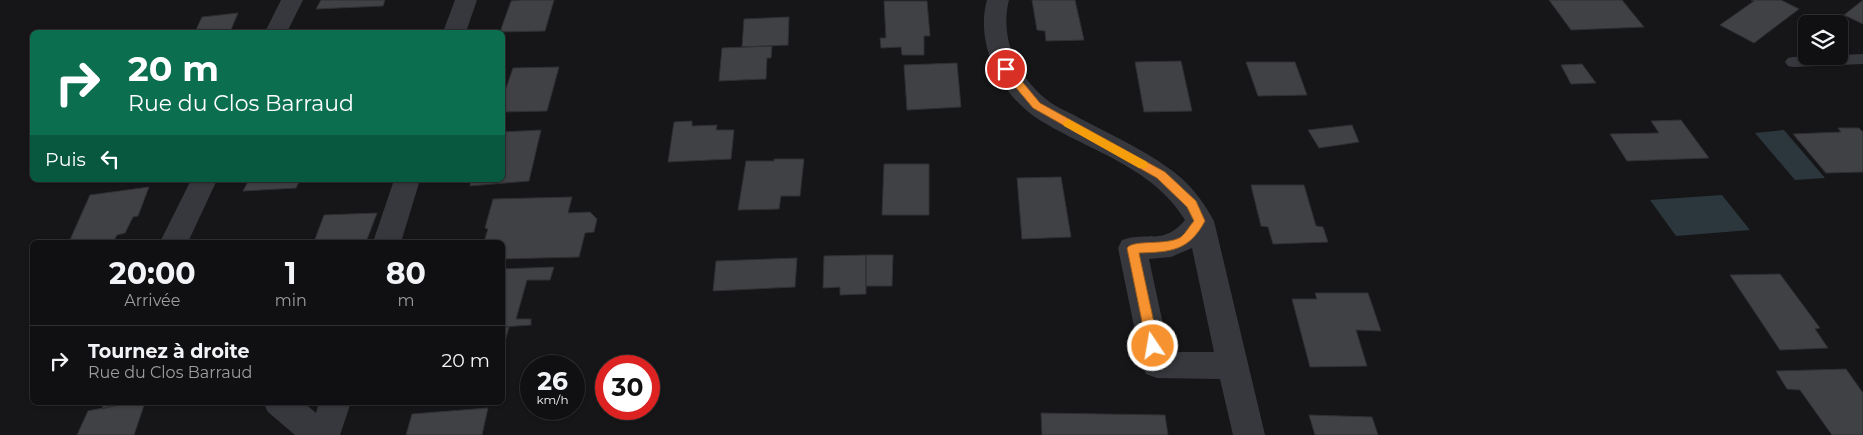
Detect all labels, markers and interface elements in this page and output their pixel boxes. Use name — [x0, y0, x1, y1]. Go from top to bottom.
map controls — [1798, 15, 1848, 65]
button: layers — [1798, 15, 1848, 65]
text: 20 m — [128, 47, 219, 90]
pin — [985, 48, 1027, 90]
icon: right — [45, 50, 110, 115]
icon: arrive — [992, 55, 1020, 83]
text: Rue du Clos Barraud — [128, 90, 354, 117]
icon: left — [96, 145, 124, 173]
text: Puis — [45, 148, 86, 171]
text: 20:00 — [109, 255, 196, 292]
text: 1 — [285, 255, 297, 292]
text: 80 — [386, 255, 426, 292]
text: Arrivée — [124, 291, 180, 310]
text: min — [275, 291, 307, 310]
text: m — [397, 291, 414, 310]
position arrow — [1126, 319, 1178, 371]
text: Tournez à droite — [88, 340, 249, 363]
icon: right — [45, 347, 73, 375]
text: 20 m — [442, 349, 490, 372]
speed limit sign: 30 — [595, 355, 660, 420]
text: Rue du Clos Barraud — [88, 363, 252, 382]
text: 26 — [537, 366, 568, 396]
text: km/h — [536, 392, 569, 407]

